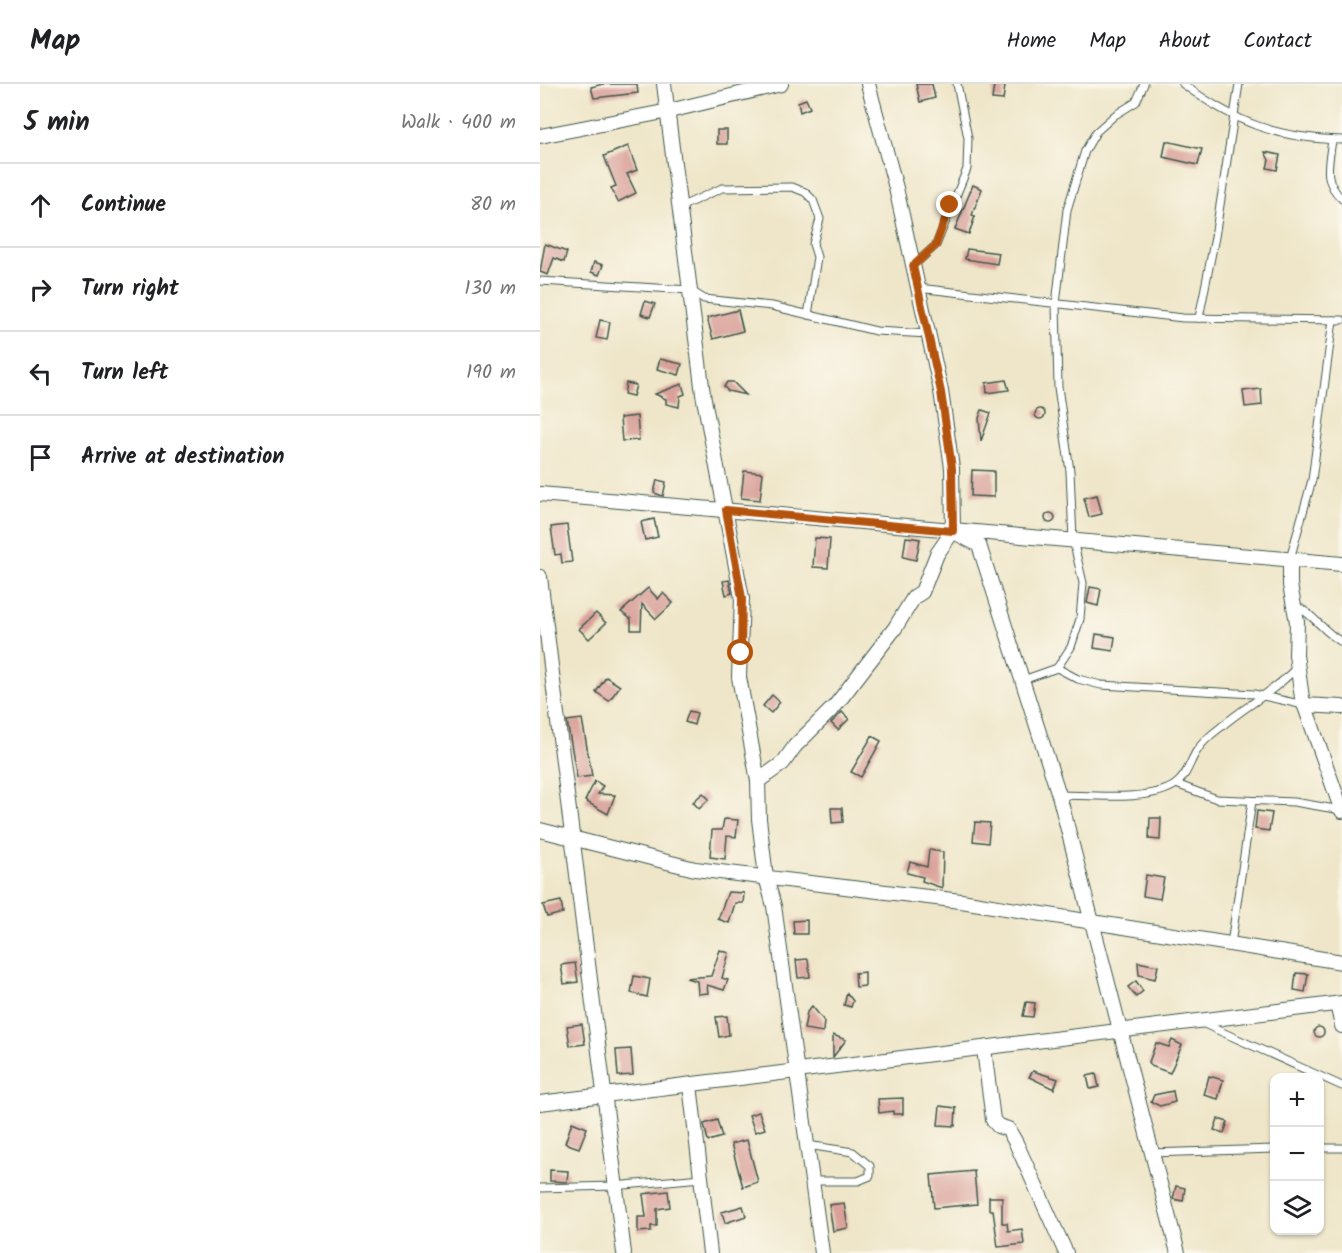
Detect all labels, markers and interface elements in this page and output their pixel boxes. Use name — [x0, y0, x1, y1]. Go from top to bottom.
text: Map — [30, 19, 81, 64]
text: Home — [1007, 25, 1056, 58]
text: Map — [1089, 25, 1126, 58]
text: About — [1159, 25, 1210, 58]
text: Contact — [1243, 25, 1312, 58]
text: 5 min — [24, 102, 90, 144]
text: Walk · 400 m — [401, 107, 516, 139]
text: Continue — [81, 188, 166, 223]
icon: ahead — [24, 189, 57, 222]
text: 80 m — [470, 189, 516, 221]
route end — [936, 191, 962, 217]
text: Turn right — [81, 272, 179, 307]
icon: right — [24, 273, 57, 306]
text: 130 m — [464, 273, 516, 305]
text: Turn left — [81, 356, 168, 391]
icon: left — [24, 357, 57, 390]
text: 190 m — [466, 357, 516, 389]
text: Arrive at destination — [81, 440, 284, 475]
icon: arrive — [24, 441, 57, 474]
route start — [727, 639, 753, 665]
map controls — [1270, 1073, 1324, 1235]
button: + — [1270, 1073, 1324, 1127]
button: − — [1270, 1127, 1324, 1181]
button: layers — [1270, 1181, 1324, 1235]

